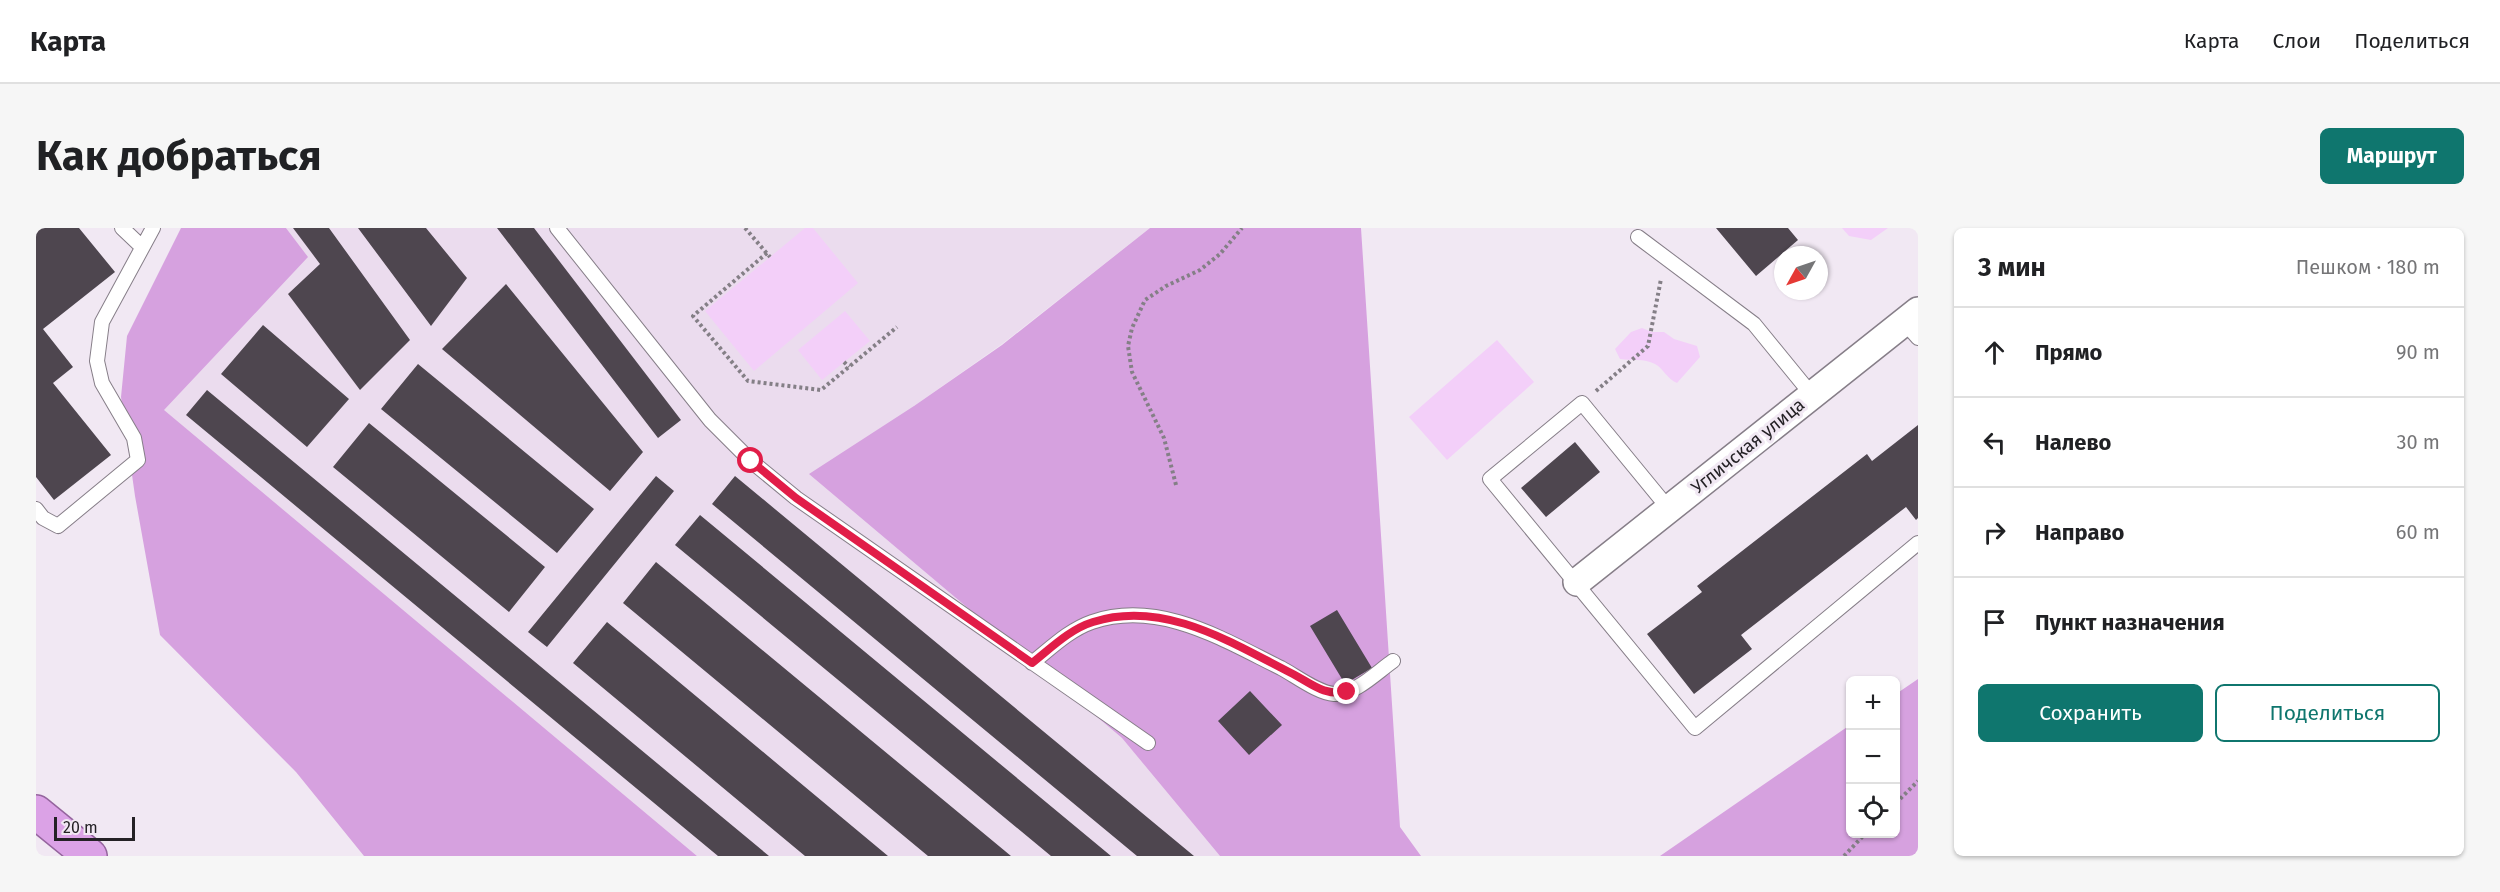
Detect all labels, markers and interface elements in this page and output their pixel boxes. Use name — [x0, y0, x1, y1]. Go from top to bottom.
text: Карта — [30, 25, 106, 58]
text: Карта — [2184, 28, 2240, 54]
text: Слои — [2273, 28, 2321, 54]
text: Поделиться — [2354, 28, 2470, 54]
button: Маршрут — [2320, 128, 2464, 184]
text: Как добраться — [36, 131, 322, 181]
north arrow — [1774, 246, 1828, 300]
text: 3 мин — [1978, 252, 2046, 283]
text: Пешком · 180 m — [2296, 255, 2440, 279]
icon: ahead — [1978, 336, 2011, 369]
text: Прямо — [2035, 339, 2102, 366]
text: 90 m — [2396, 340, 2440, 364]
street label: Угличская улица — [1687, 394, 1809, 498]
icon: left — [1978, 426, 2011, 459]
text: Налево — [2035, 429, 2111, 456]
text: 30 m — [2396, 430, 2440, 454]
route start — [737, 447, 763, 473]
icon: right — [1978, 516, 2011, 549]
text: Направо — [2035, 519, 2124, 546]
text: 60 m — [2396, 520, 2440, 544]
icon: arrive — [1978, 606, 2011, 639]
text: Пункт назначения — [2035, 609, 2225, 636]
map controls — [1846, 676, 1900, 838]
button: + — [1846, 676, 1900, 730]
route end — [1333, 678, 1359, 704]
button: Сохранить — [1978, 684, 2203, 742]
button: Поделиться — [2215, 684, 2440, 742]
button: − — [1846, 730, 1900, 784]
button: locate — [1846, 784, 1900, 838]
scale bar — [54, 814, 135, 842]
text: 20 m — [63, 818, 98, 837]

